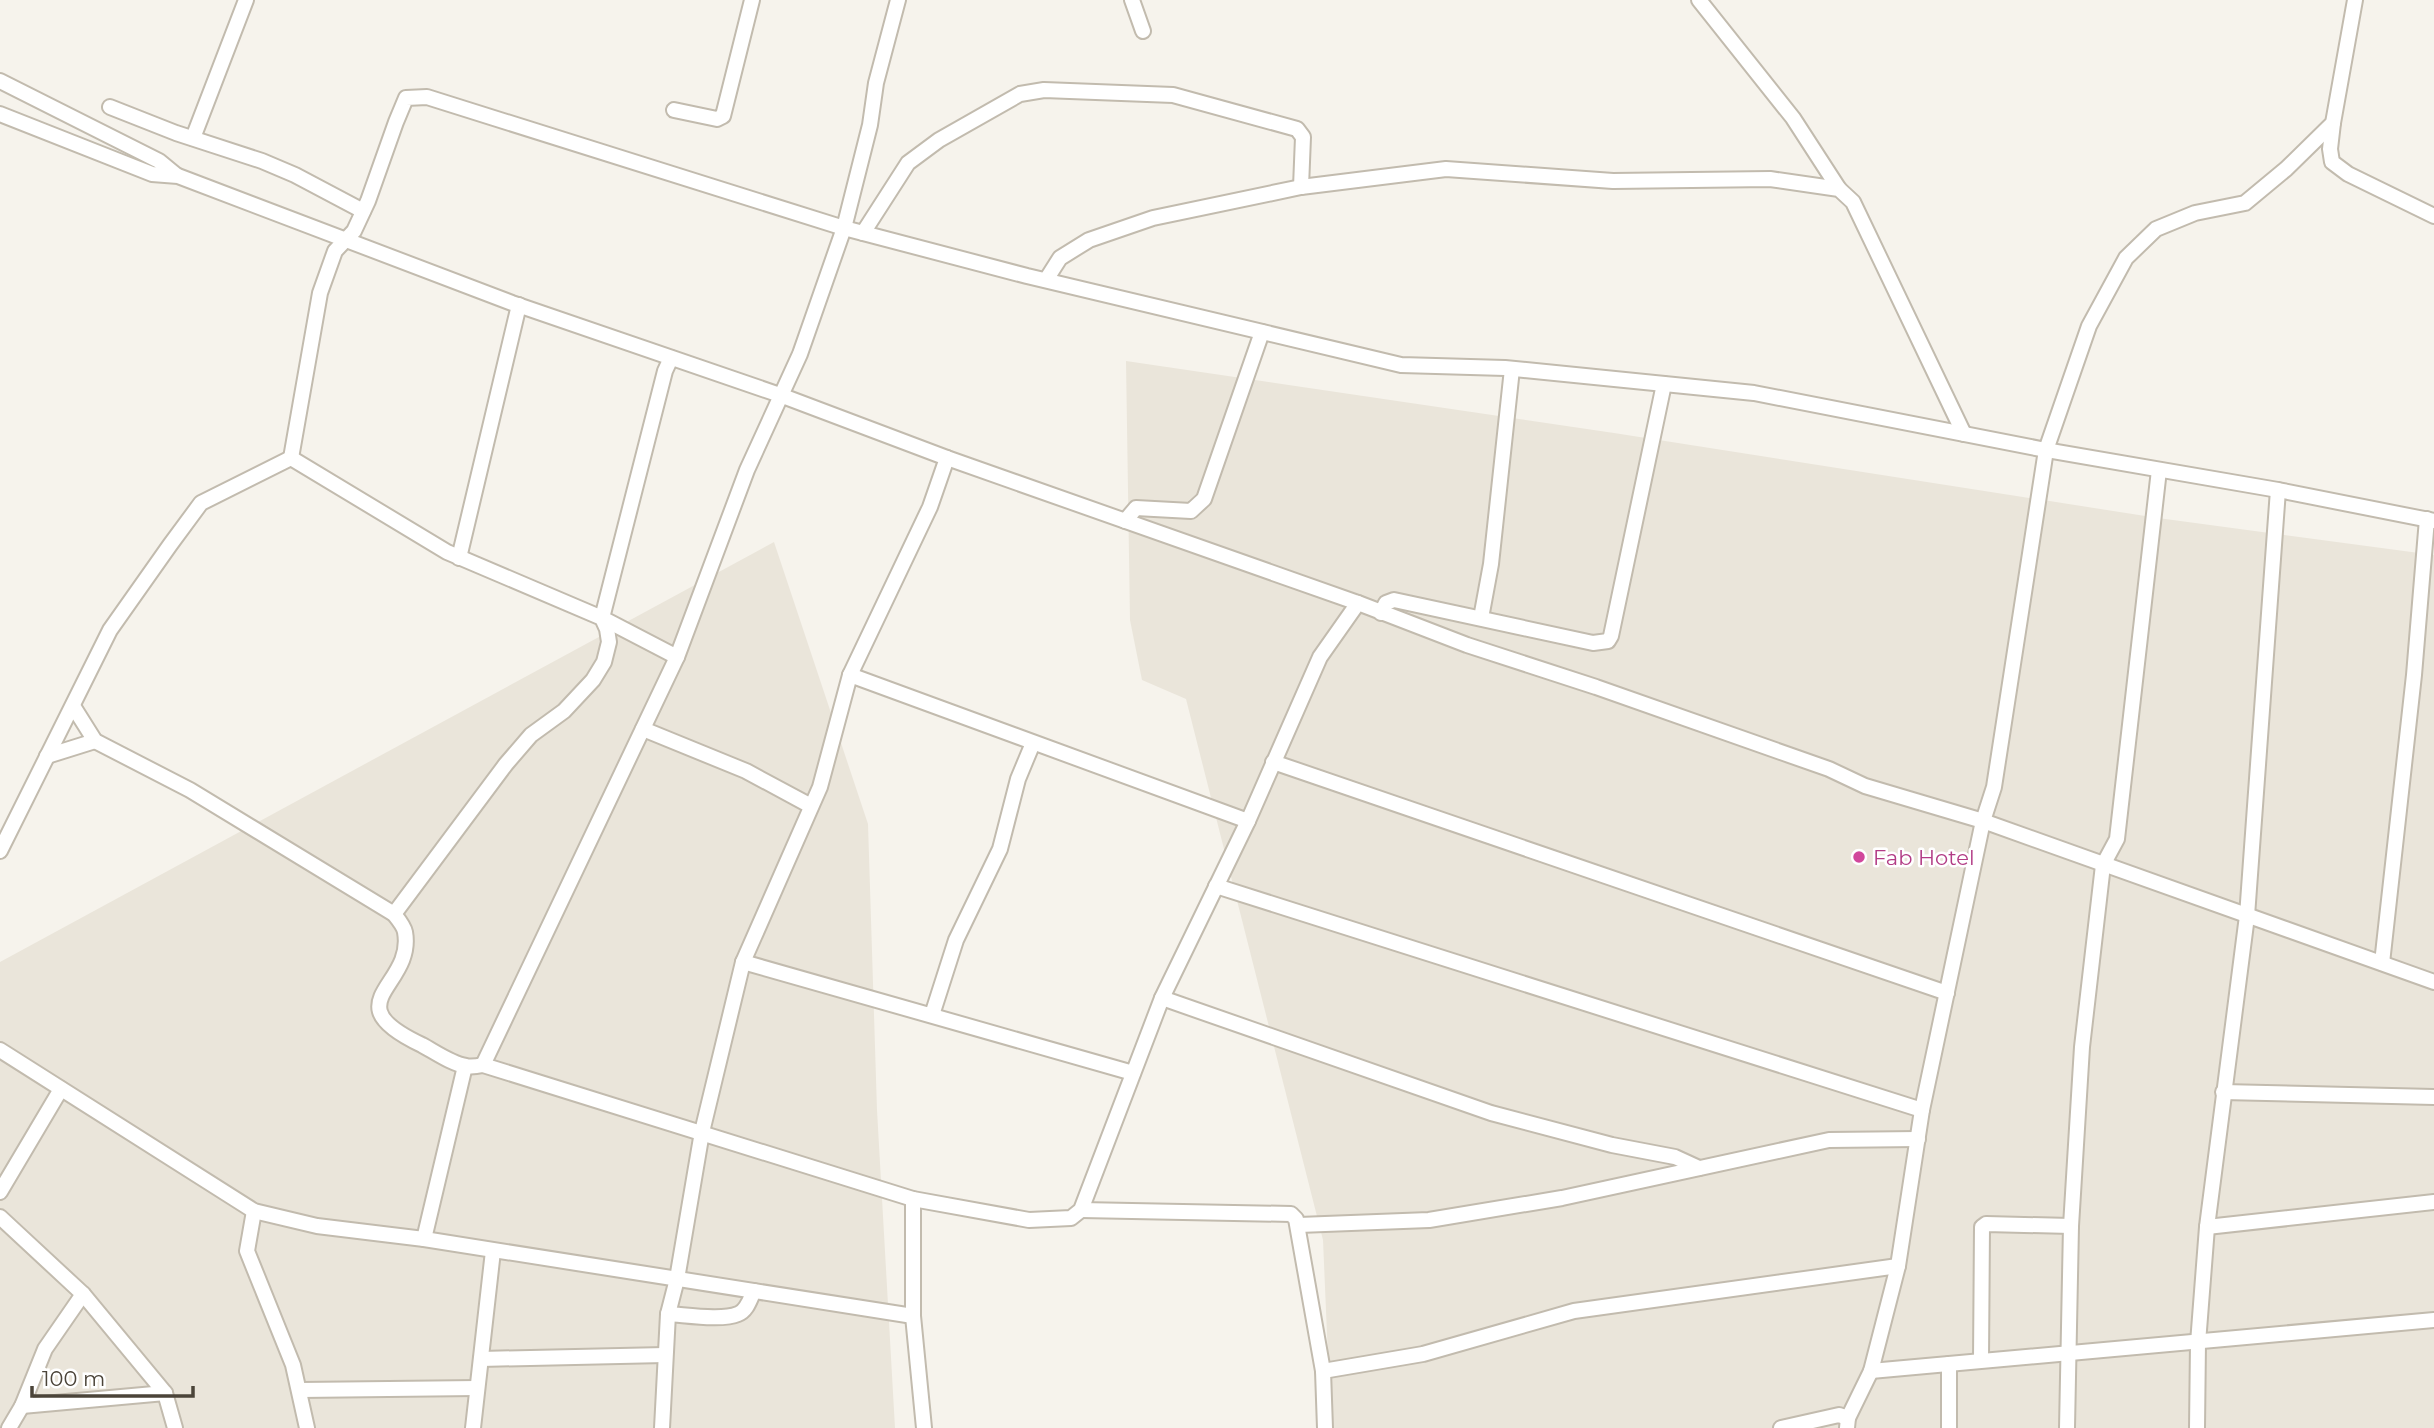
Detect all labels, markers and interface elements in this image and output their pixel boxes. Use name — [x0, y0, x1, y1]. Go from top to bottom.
place label: Fab Hotel — [1873, 845, 1975, 870]
marker: Fab Hotel — [1851, 849, 1867, 865]
scale bar — [32, 1354, 192, 1398]
text: 100 m — [42, 1366, 105, 1391]

